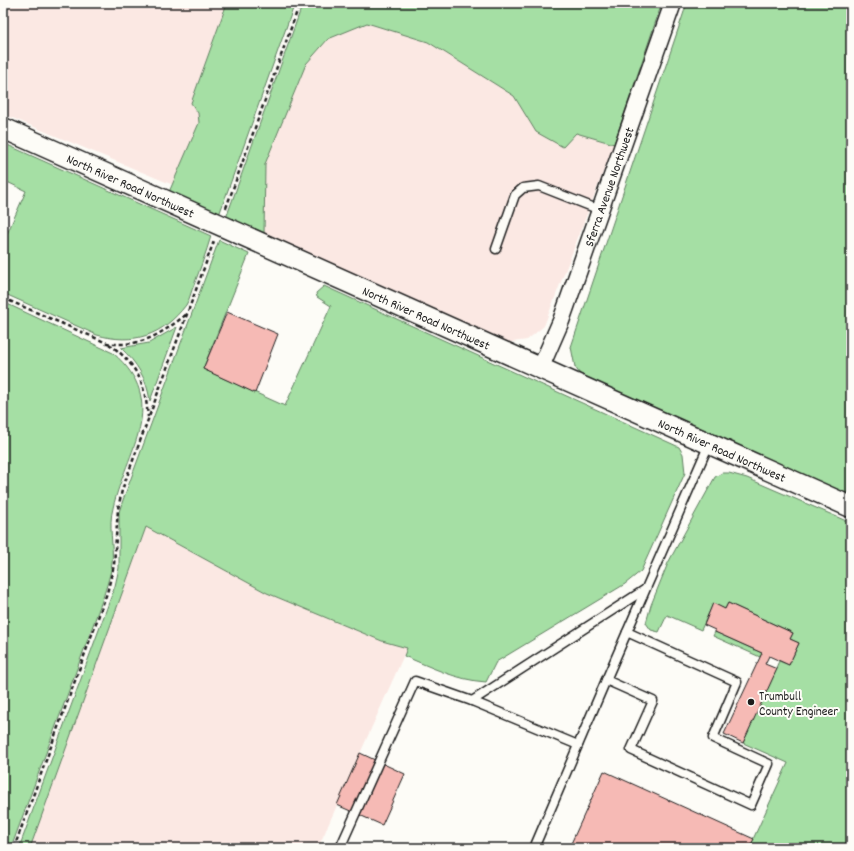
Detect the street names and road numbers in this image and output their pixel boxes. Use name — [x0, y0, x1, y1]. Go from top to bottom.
street label: Sferra Avenue Northwest — [581, 125, 641, 250]
street label: North River Road Northwest — [63, 151, 197, 224]
street label: North River Road Northwest — [359, 283, 493, 357]
street label: North River Road Northwest — [654, 415, 788, 489]

